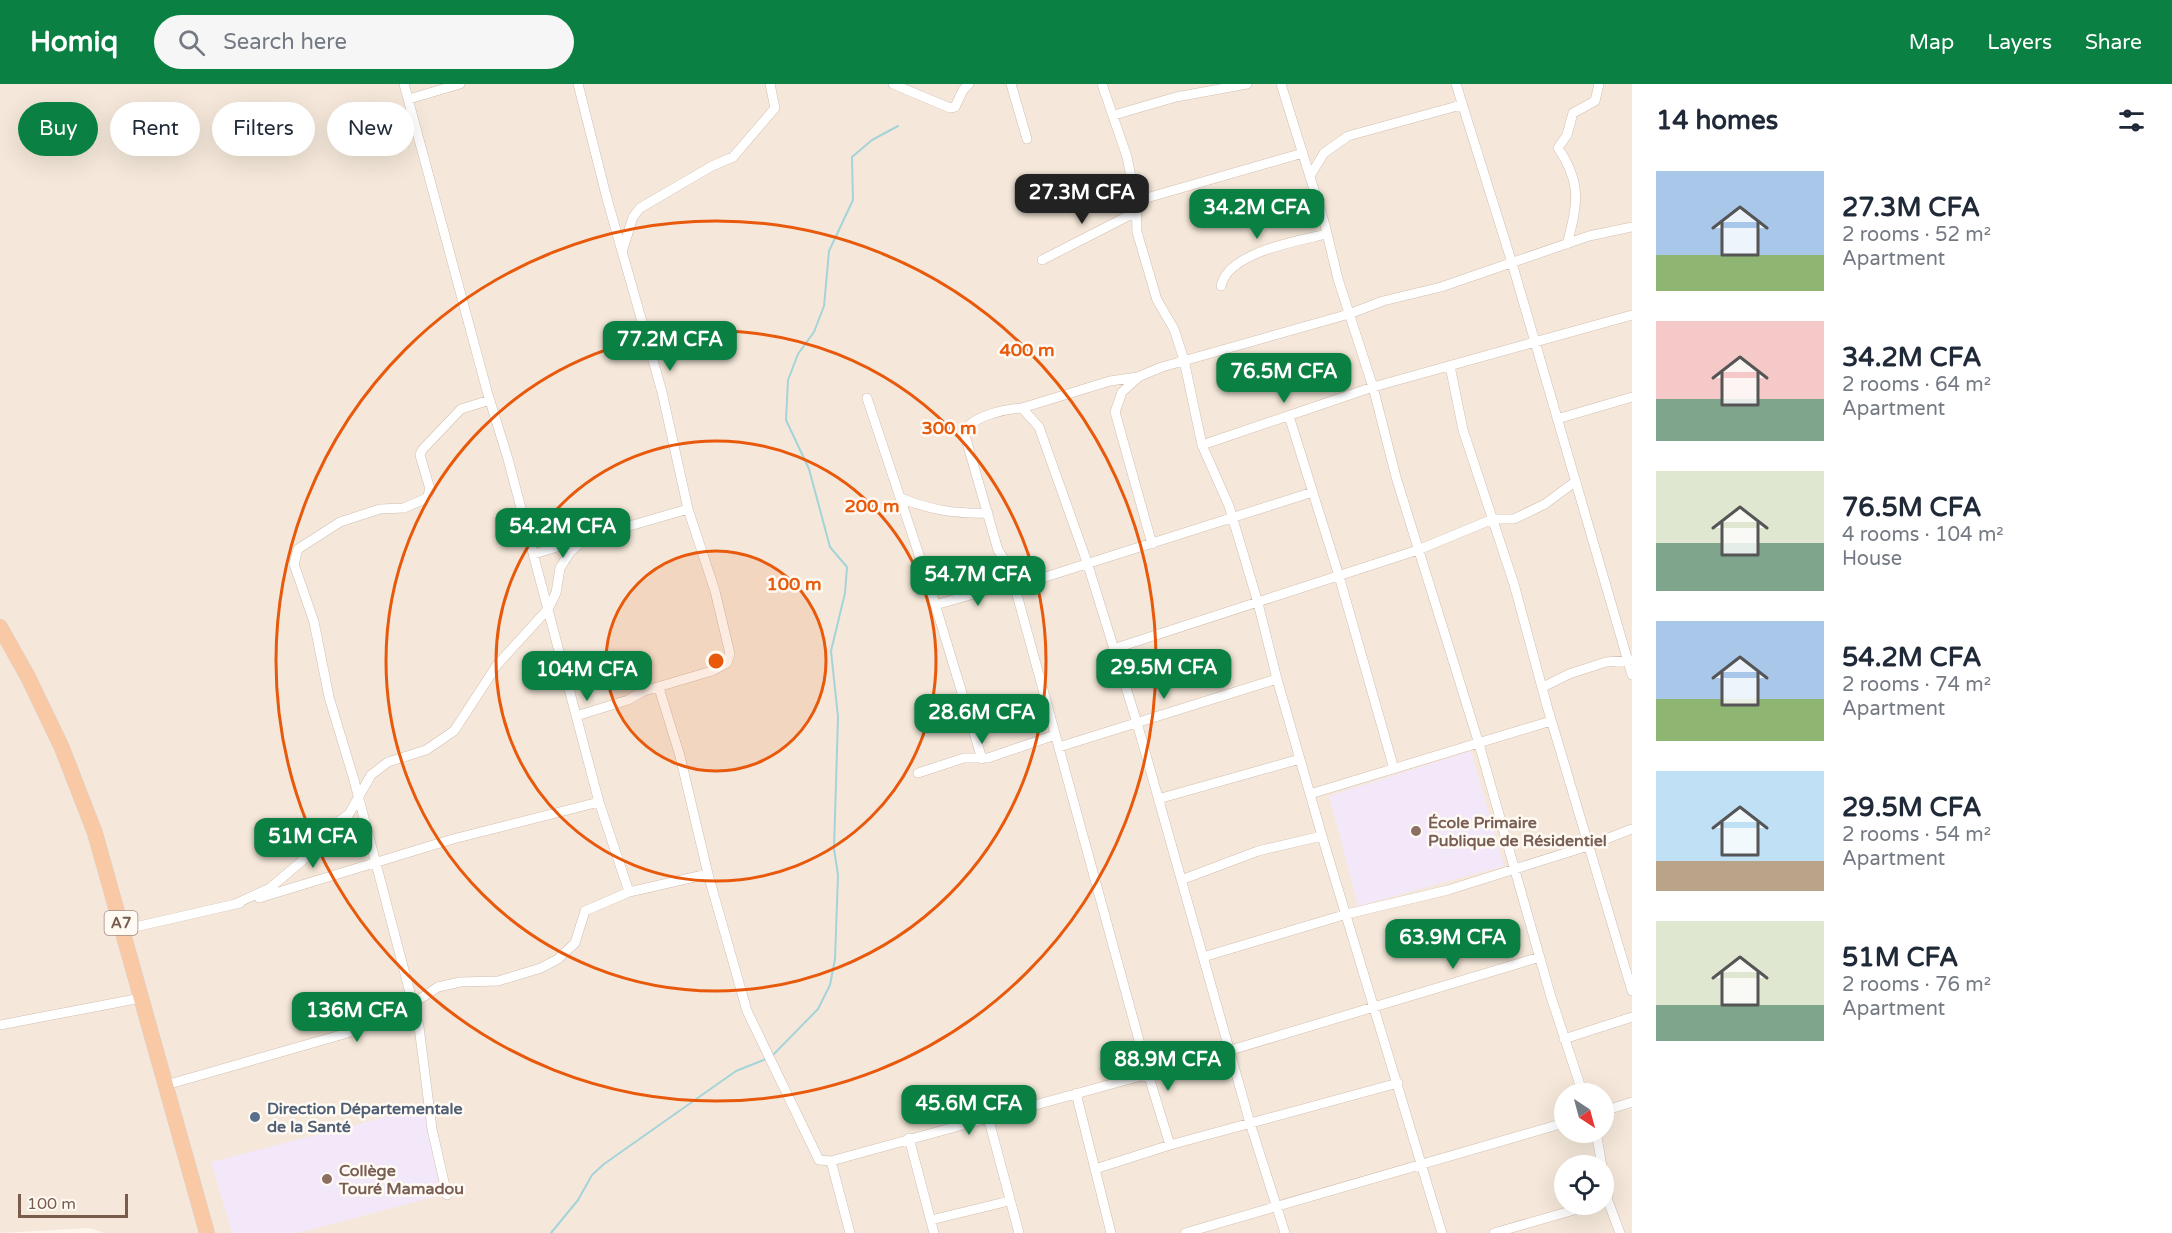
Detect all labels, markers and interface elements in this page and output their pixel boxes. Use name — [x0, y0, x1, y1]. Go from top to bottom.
search box — [154, 15, 574, 69]
text: Homiq — [30, 25, 118, 59]
icon: search — [175, 26, 208, 59]
text: Search here — [223, 29, 347, 55]
text: Map — [1909, 30, 1954, 55]
text: Layers — [1987, 30, 2052, 55]
text: Share — [2085, 30, 2142, 55]
chip: Buy — [18, 102, 98, 156]
chip: Rent — [110, 102, 200, 156]
chip: Filters — [212, 102, 315, 156]
chip: New — [327, 102, 414, 156]
icon: filters — [2115, 104, 2148, 137]
text: 14 homes — [1656, 105, 1778, 136]
pin: 27.3M CFA — [1013, 174, 1151, 225]
text: 27.3M CFA — [1029, 181, 1135, 205]
pin: 34.2M CFA — [1188, 189, 1326, 240]
text: 27.3M CFA — [1842, 192, 1980, 223]
icon: home — [1704, 195, 1776, 267]
text: 34.2M CFA — [1203, 196, 1311, 220]
text: 2 rooms · 52 m² — [1842, 223, 1991, 247]
text: Apartment — [1842, 247, 1945, 271]
pin: 77.2M CFA — [601, 321, 739, 372]
text: 77.2M CFA — [617, 328, 723, 352]
text: 400 m — [999, 339, 1055, 361]
text: 34.2M CFA — [1842, 342, 1982, 373]
icon: home — [1704, 345, 1776, 417]
pin: 76.5M CFA — [1215, 353, 1353, 404]
text: 76.5M CFA — [1230, 360, 1338, 384]
text: 2 rooms · 64 m² — [1842, 373, 1991, 397]
text: Apartment — [1842, 397, 1945, 421]
text: 300 m — [921, 417, 977, 439]
text: 76.5M CFA — [1842, 492, 1982, 523]
text: 200 m — [844, 495, 900, 517]
icon: home — [1704, 495, 1776, 567]
pin: 54.2M CFA — [494, 508, 632, 559]
text: 54.2M CFA — [509, 515, 617, 539]
text: 4 rooms · 104 m² — [1842, 523, 2004, 547]
text: House — [1842, 547, 1902, 571]
pin: 54.7M CFA — [909, 556, 1047, 607]
text: 54.7M CFA — [924, 563, 1032, 587]
text: 100 m — [766, 573, 822, 595]
text: 54.2M CFA — [1842, 642, 1982, 673]
icon: home — [1704, 645, 1776, 717]
pin: 29.5M CFA — [1095, 649, 1233, 700]
pin: 104M CFA — [525, 651, 649, 702]
centre of rings — [706, 651, 726, 671]
text: 29.5M CFA — [1110, 656, 1218, 680]
text: 104M CFA — [536, 658, 638, 682]
text: 2 rooms · 74 m² — [1842, 673, 1991, 697]
pin: 28.6M CFA — [913, 694, 1051, 745]
text: Apartment — [1842, 697, 1945, 721]
text: 28.6M CFA — [928, 701, 1036, 725]
text: 29.5M CFA — [1842, 792, 1982, 823]
icon: home — [1704, 795, 1776, 867]
place label: École Primaire Publique de Résidentiel — [1428, 813, 1607, 851]
pin: 51M CFA — [258, 818, 368, 869]
text: 2 rooms · 54 m² — [1842, 823, 1991, 847]
marker: École Primaire Publique de Résidentiel — [1409, 824, 1423, 838]
text: 51M CFA — [268, 825, 358, 849]
text: Apartment — [1842, 847, 1945, 871]
road number: A7 — [104, 911, 138, 935]
pin: 63.9M CFA — [1384, 919, 1522, 970]
text: 63.9M CFA — [1399, 926, 1507, 950]
text: 51M CFA — [1842, 942, 1958, 973]
icon: home — [1704, 945, 1776, 1017]
text: 2 rooms · 76 m² — [1842, 973, 1991, 997]
pin: 136M CFA — [295, 992, 419, 1043]
text: Apartment — [1842, 997, 1945, 1021]
text: 136M CFA — [306, 999, 408, 1023]
pin: 88.9M CFA — [1099, 1041, 1237, 1092]
text: 88.9M CFA — [1114, 1048, 1222, 1072]
north arrow — [1554, 1083, 1614, 1143]
map controls — [1554, 1083, 1614, 1215]
pin: 45.6M CFA — [900, 1085, 1038, 1136]
text: 45.6M CFA — [915, 1092, 1023, 1116]
place label: Direction Départementale de la Santé — [267, 1099, 463, 1137]
marker: Direction Départementale de la Santé — [248, 1110, 262, 1124]
button: locate — [1554, 1155, 1614, 1215]
place label: Collège Touré Mamadou — [338, 1161, 464, 1199]
marker: Collège Touré Mamadou — [320, 1172, 334, 1186]
scale bar — [18, 1191, 128, 1218]
text: 100 m — [27, 1194, 76, 1214]

